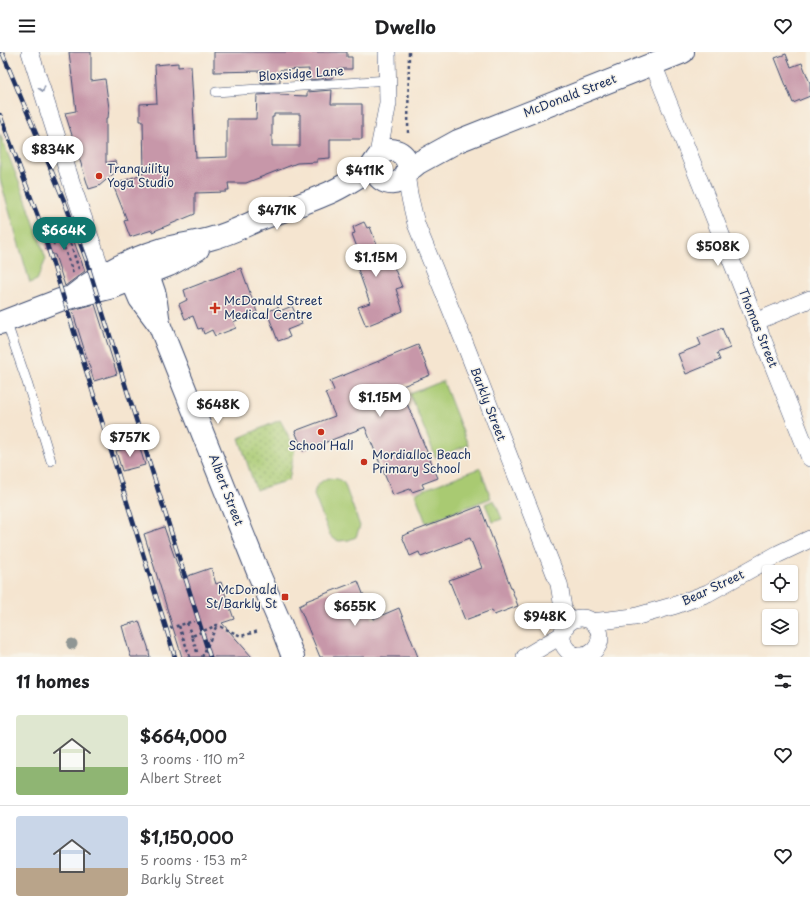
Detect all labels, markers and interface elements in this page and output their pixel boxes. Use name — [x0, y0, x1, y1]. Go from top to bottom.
text: Dwello — [374, 13, 436, 40]
icon: menu — [16, 15, 38, 37]
icon: heart — [772, 15, 794, 37]
street label: Bloxsidge Lane — [257, 61, 345, 85]
street label: McDonald Street — [520, 69, 619, 121]
one-way arrow — [37, 86, 45, 93]
pin: $834K — [25, 136, 81, 170]
text: $834K — [31, 139, 75, 158]
pin: $411K — [337, 157, 393, 191]
place label: Tranquility Yoga Studio — [107, 159, 174, 191]
text: $411K — [346, 160, 384, 179]
marker: Tranquility Yoga Studio — [94, 171, 104, 181]
pin: $471K — [249, 197, 305, 231]
text: $471K — [257, 200, 297, 219]
pin: $664K — [36, 217, 92, 251]
text: $664K — [42, 220, 86, 239]
pin: $508K — [690, 233, 746, 267]
text: $508K — [696, 236, 740, 255]
pin: $1.15M — [343, 244, 409, 278]
text: $1.15M — [354, 247, 398, 266]
street label: Thomas Street — [735, 285, 783, 370]
place label: McDonald Street Medical Centre — [224, 291, 323, 323]
marker: McDonald Street Medical Centre — [209, 302, 221, 314]
street label: Barkly Street — [467, 364, 511, 443]
pin: $1.15M — [347, 384, 413, 418]
text: $1.15M — [358, 387, 402, 406]
pin: $648K — [190, 391, 246, 425]
text: $648K — [196, 394, 240, 413]
pin: $757K — [102, 424, 158, 458]
text: $757K — [110, 427, 150, 446]
marker: School Hall — [316, 427, 326, 437]
place label: School Hall — [289, 436, 353, 454]
place label: Mordialloc Beach Primary School — [372, 445, 471, 477]
street label: Albert Street — [205, 451, 249, 528]
marker: Mordialloc Beach Primary School — [359, 457, 369, 467]
street label: Bear Street — [678, 565, 747, 609]
map controls — [762, 565, 798, 645]
button: locate — [762, 565, 798, 601]
place label: McDonald St/Barkly St — [206, 580, 278, 612]
marker: McDonald St/Barkly St — [280, 592, 290, 602]
pin: $655K — [327, 593, 383, 627]
text: $655K — [334, 596, 376, 615]
pin: $948K — [517, 603, 573, 637]
text: $948K — [523, 606, 567, 625]
button: layers — [762, 609, 798, 645]
text: 11 homes — [16, 668, 90, 694]
icon: filters — [772, 670, 794, 692]
text: $664,000 — [140, 723, 227, 749]
icon: home — [48, 731, 96, 779]
icon: heart — [772, 744, 794, 766]
text: 3 rooms · 110 m² — [140, 749, 245, 768]
text: Albert Street — [140, 768, 222, 787]
text: $1,150,000 — [140, 824, 234, 850]
icon: home — [48, 832, 96, 880]
icon: heart — [772, 845, 794, 867]
text: 5 rooms · 153 m² — [140, 850, 248, 869]
text: Barkly Street — [140, 869, 224, 888]

